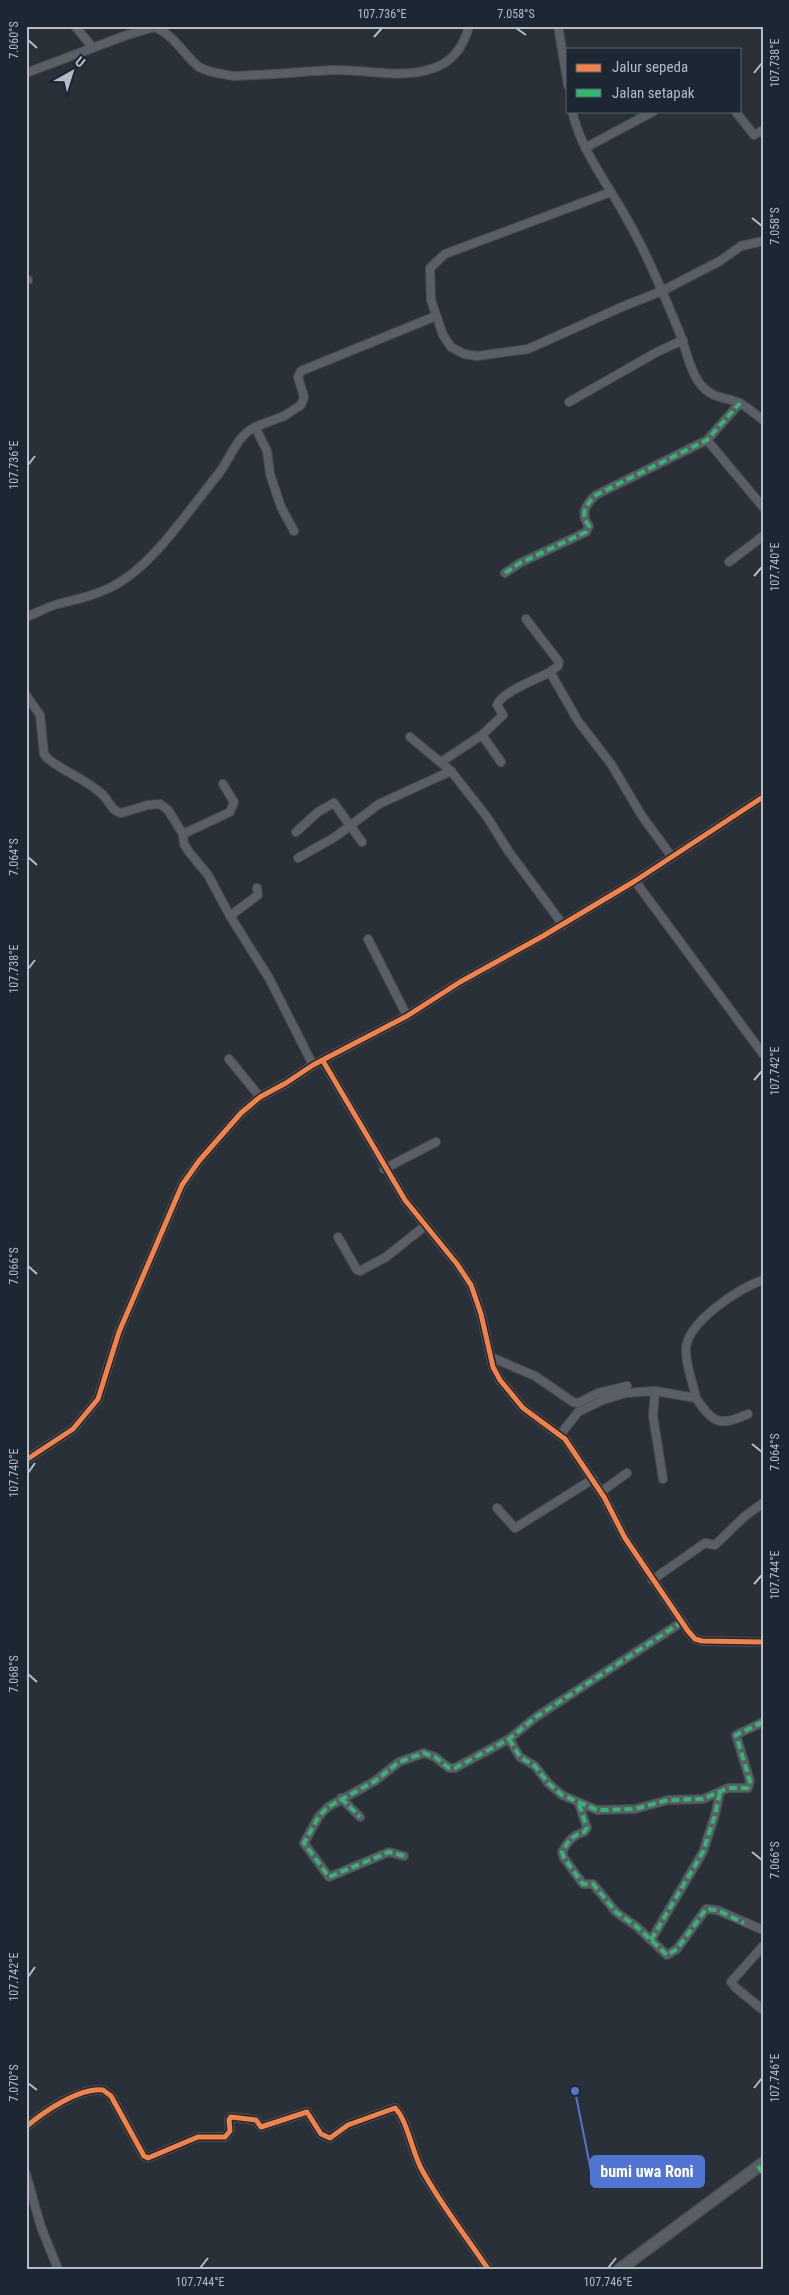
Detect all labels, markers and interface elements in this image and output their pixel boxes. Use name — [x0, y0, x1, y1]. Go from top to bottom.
text: 107.736°E — [357, 7, 407, 21]
text: 7.058°S — [497, 7, 535, 21]
text: 7.060°S — [7, 21, 21, 59]
text: 107.738°E — [768, 38, 782, 88]
north arrow — [48, 48, 98, 98]
legend — [566, 48, 742, 112]
text: U — [72, 53, 88, 71]
text: Jalur sepeda — [612, 58, 688, 76]
text: Jalan setapak — [612, 84, 695, 102]
text: 7.058°S — [768, 207, 782, 245]
text: 107.736°E — [7, 440, 21, 490]
text: 107.740°E — [768, 542, 782, 592]
text: 7.064°S — [7, 838, 21, 876]
text: 107.738°E — [7, 944, 21, 994]
text: 107.742°E — [768, 1046, 782, 1096]
text: 7.066°S — [7, 1247, 21, 1285]
text: 7.064°S — [768, 1433, 782, 1471]
text: 107.740°E — [7, 1448, 21, 1498]
text: 107.744°E — [768, 1550, 782, 1600]
text: 7.068°S — [7, 1655, 21, 1693]
text: 7.066°S — [768, 1841, 782, 1879]
text: 107.742°E — [7, 1952, 21, 2002]
text: 107.746°E — [768, 2053, 782, 2103]
text: 7.070°S — [7, 2064, 21, 2102]
callout: bumi uwa Roni — [591, 2156, 704, 2187]
text: bumi uwa Roni — [600, 2162, 694, 2181]
text: 107.744°E — [175, 2275, 225, 2289]
text: 107.746°E — [583, 2275, 633, 2289]

